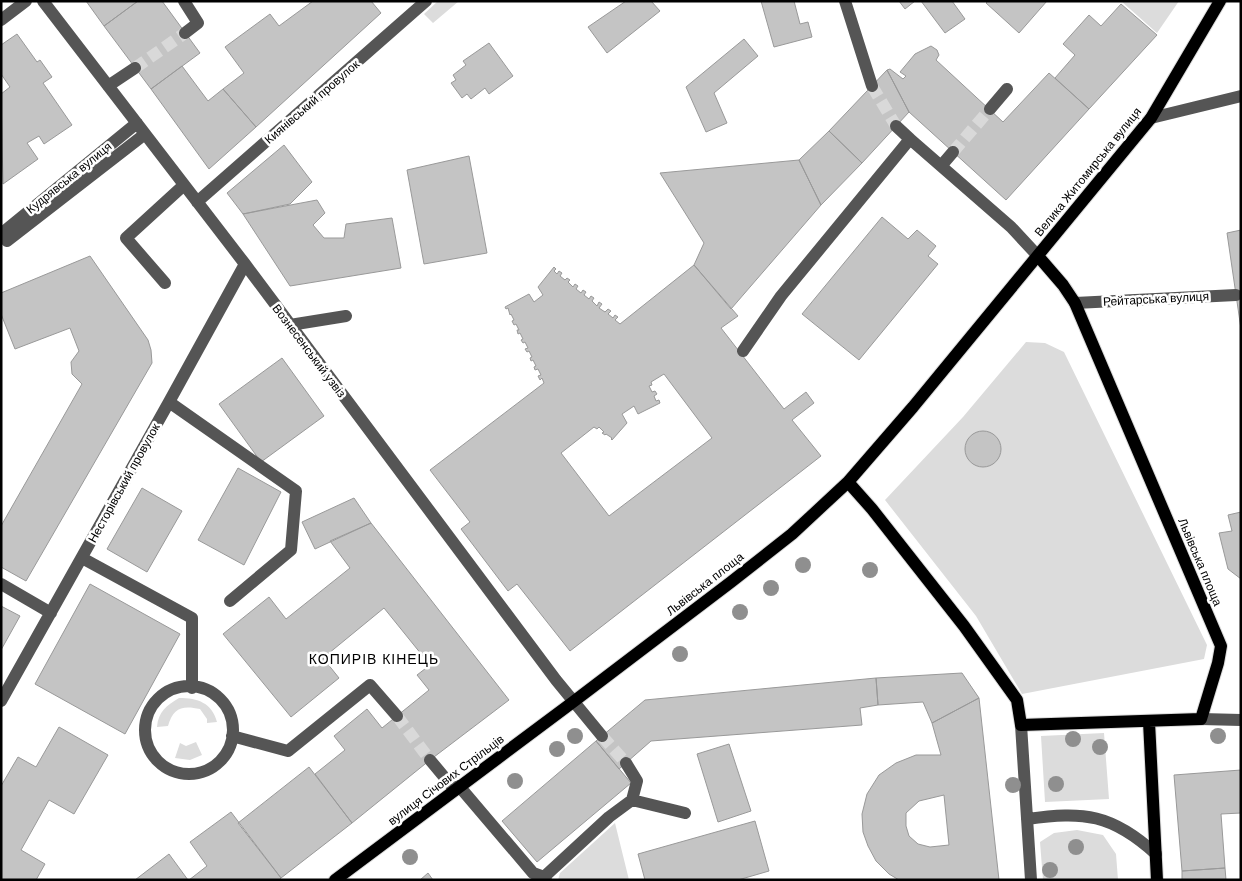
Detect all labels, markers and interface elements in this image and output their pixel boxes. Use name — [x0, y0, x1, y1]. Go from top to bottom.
street label: Киянівський провулок — [261, 56, 363, 148]
street label: Велика Житомирська вулиця — [1031, 104, 1145, 240]
street label: Кудрявська вулиця — [23, 139, 115, 217]
street label: Рейтарська вулиця — [1103, 288, 1209, 310]
street label: Вознесенський узвіз — [269, 301, 350, 401]
street label: Несторівський провулок — [85, 420, 164, 545]
street label: Львівська площа — [1174, 516, 1226, 609]
street label: Львівська площа — [663, 549, 747, 619]
district label: КОПИРІВ КІНЕЦЬ — [309, 650, 439, 668]
street label: вулиця Січових Стрільців — [385, 731, 507, 829]

